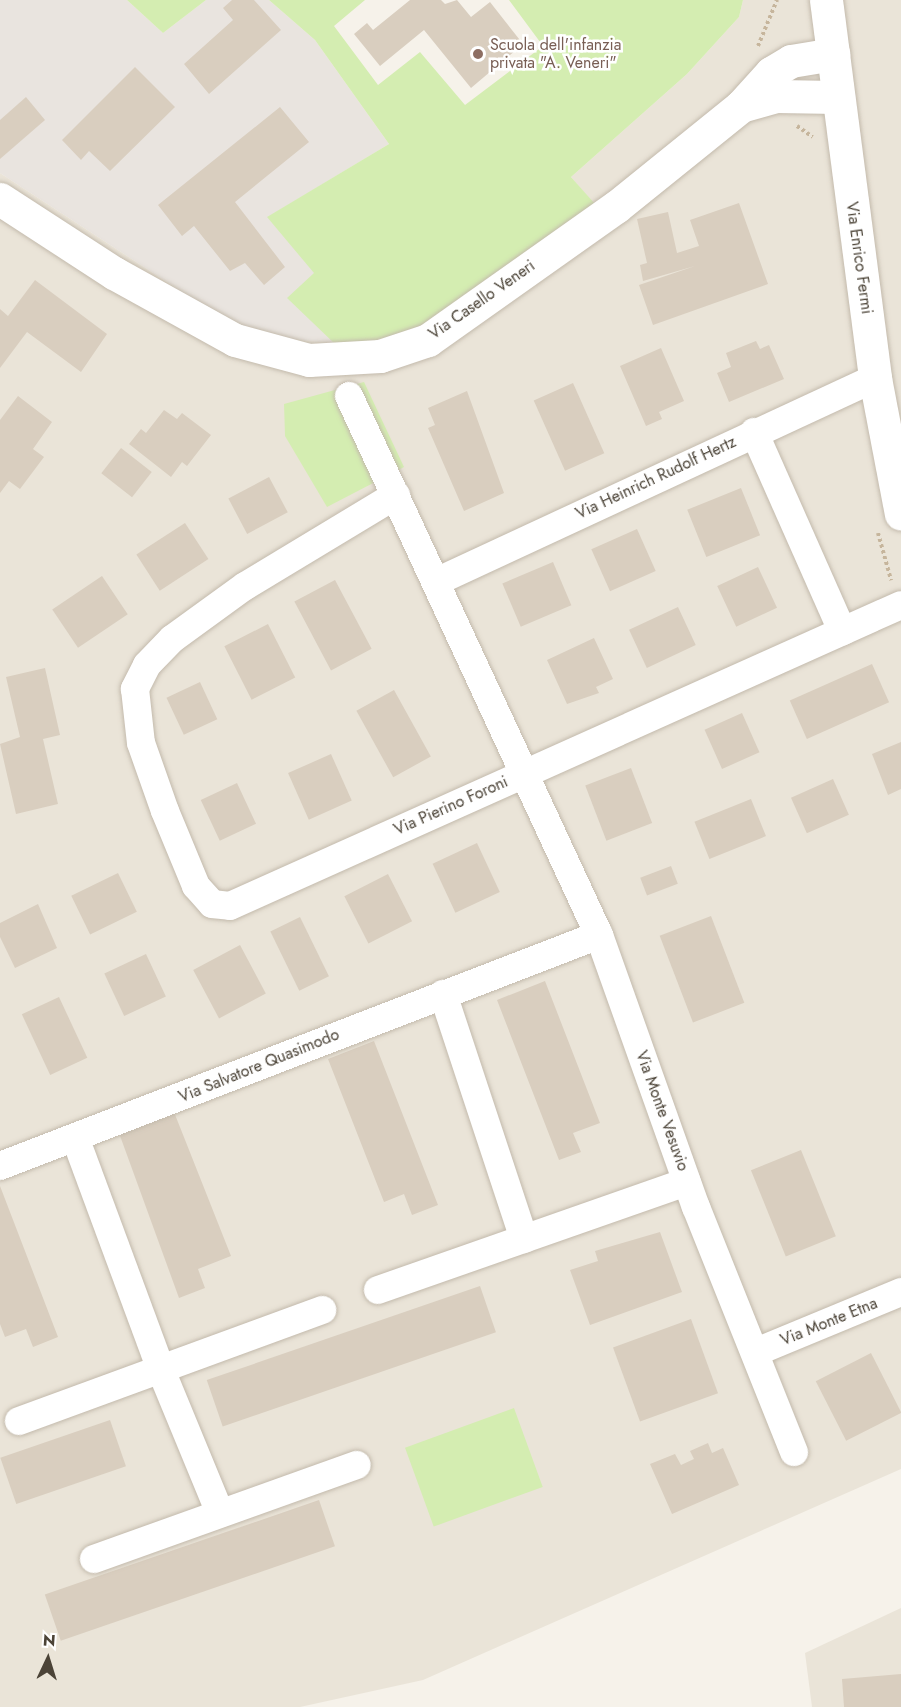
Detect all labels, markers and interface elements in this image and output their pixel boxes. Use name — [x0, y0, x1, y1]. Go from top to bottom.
place label: Scuola dell'infanzia privata "A. Veneri" — [490, 35, 621, 73]
marker: Scuola dell'infanzia privata "A. Veneri" — [471, 47, 485, 61]
street label: Via Enrico Fermi — [842, 201, 876, 315]
street label: Via Casello Veneri — [425, 256, 539, 344]
street label: Via Heinrich Rudolf Hertz — [573, 432, 739, 524]
street label: Via Pierino Foroni — [391, 772, 511, 840]
street label: Via Salvatore Quasimodo — [176, 1025, 342, 1107]
street label: Via Monte Vesuvio — [631, 1048, 693, 1174]
street label: Via Monte Etna — [778, 1294, 880, 1350]
north arrow — [18, 1629, 78, 1689]
text: N — [42, 1629, 56, 1652]

